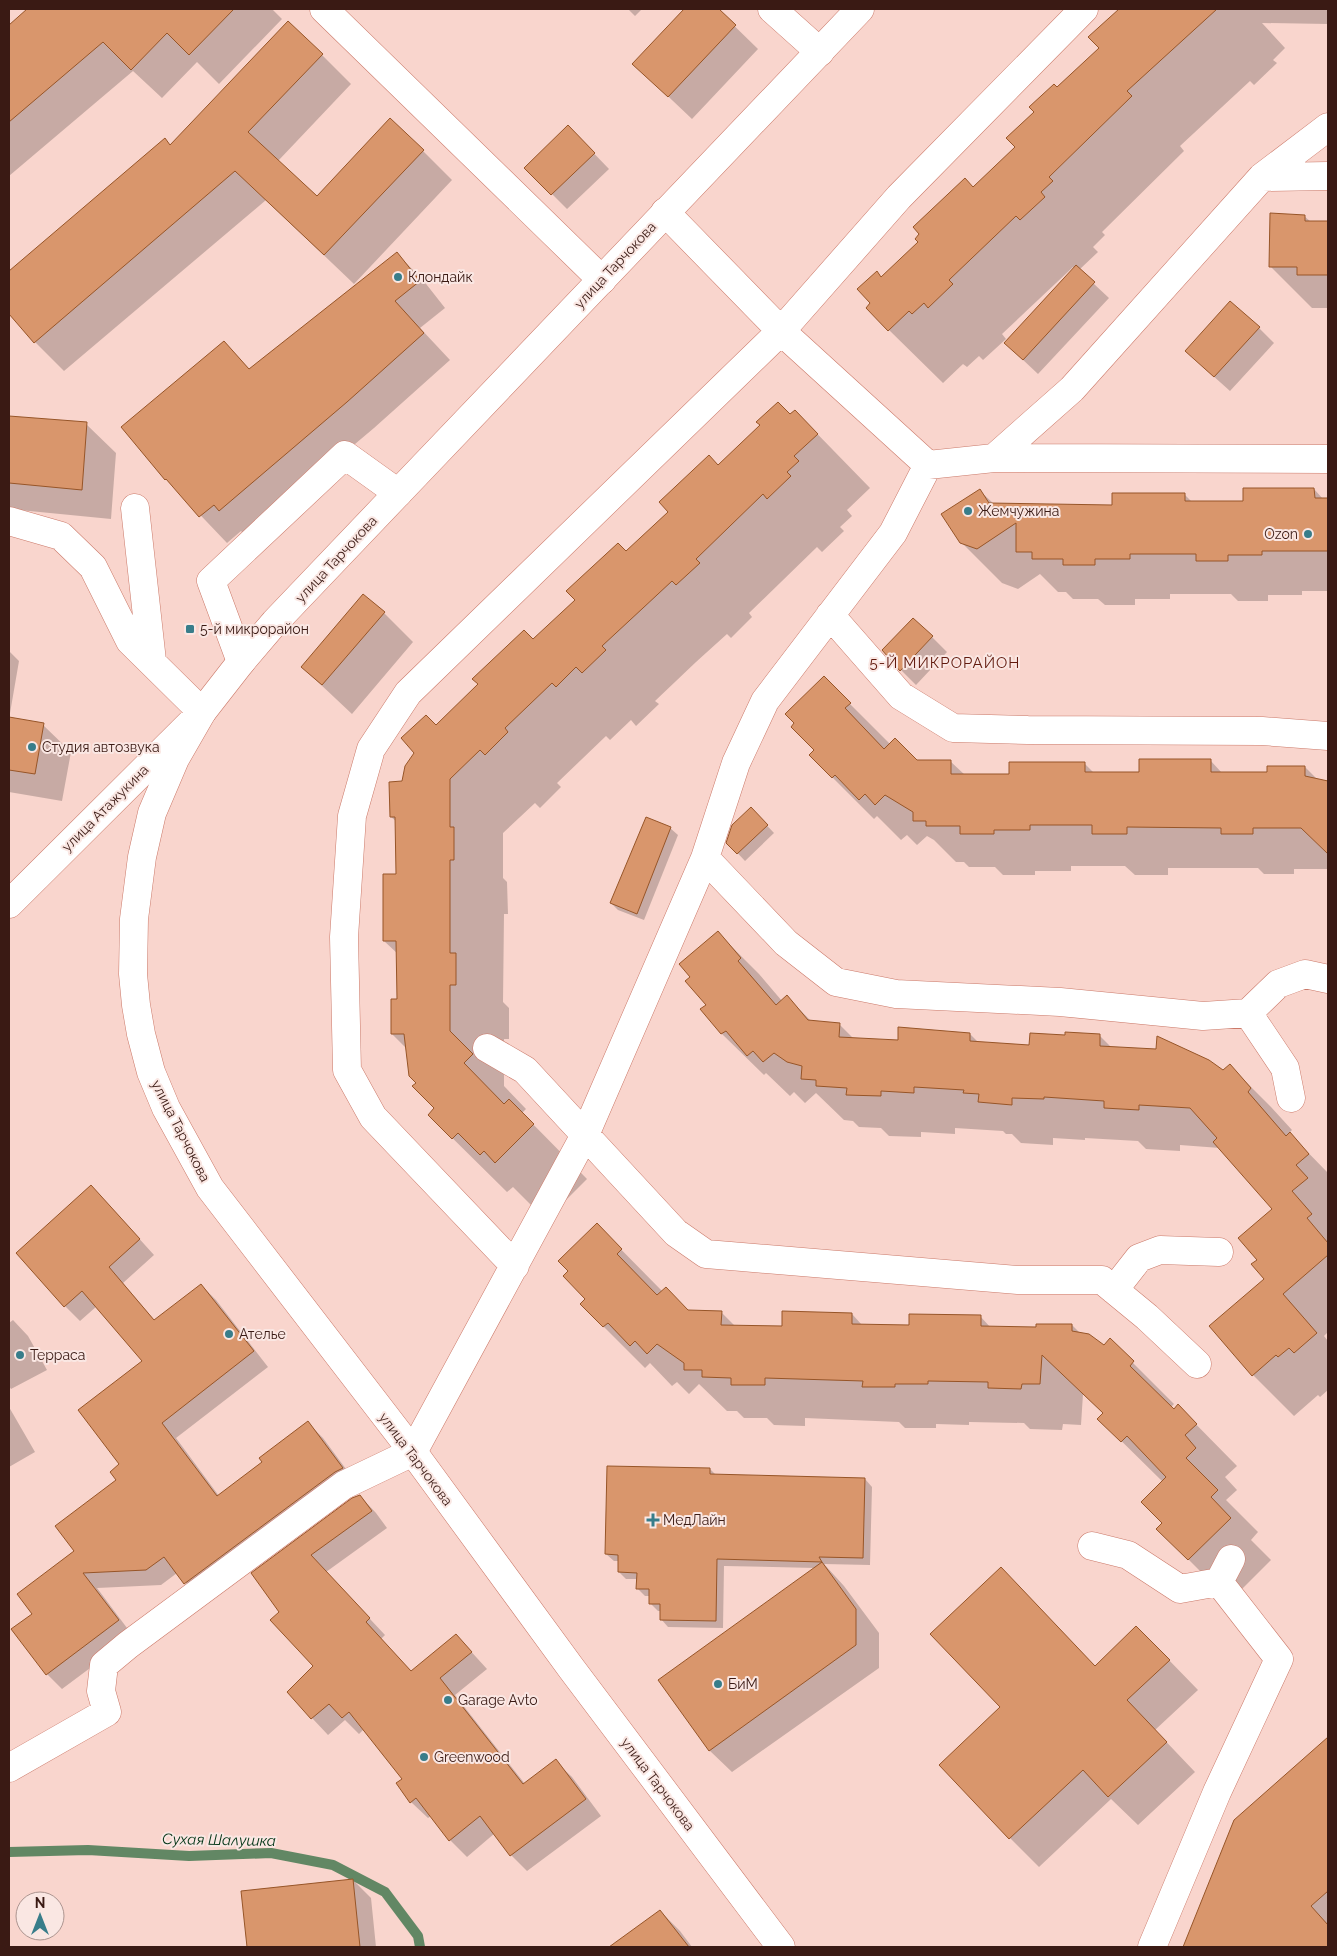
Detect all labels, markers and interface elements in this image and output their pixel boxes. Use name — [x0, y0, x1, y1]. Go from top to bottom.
street label: улица Тарчокова — [571, 219, 659, 311]
place label: Клондайк — [408, 269, 473, 285]
marker: Клондайк — [392, 271, 404, 283]
place label: Жемчужина — [978, 503, 1059, 519]
marker: Жемчужина — [962, 505, 974, 517]
street label: улица Тарчокова — [292, 513, 380, 605]
place label: Ozon — [1264, 526, 1298, 542]
marker: Ozon — [1302, 528, 1314, 540]
place label: 5-й микрорайон — [200, 621, 309, 637]
marker: 5-й микрорайон — [184, 623, 196, 635]
district label: 5-Й МИКРОРАЙОН — [870, 654, 1020, 672]
place label: Студия автозвука — [42, 739, 160, 755]
marker: Студия автозвука — [26, 741, 38, 753]
street label: улица Атажукина — [58, 761, 152, 855]
street label: улица Тарчокова — [148, 1077, 214, 1185]
place label: Ателье — [239, 1326, 286, 1342]
marker: Ателье — [223, 1328, 235, 1340]
place label: Терраса — [30, 1347, 85, 1363]
marker: Терраса — [14, 1349, 26, 1361]
street label: улица Тарчокова — [376, 1409, 456, 1509]
place label: МедЛайн — [663, 1512, 726, 1528]
marker: МедЛайн — [647, 1514, 659, 1526]
place label: БиМ — [728, 1676, 758, 1692]
marker: БиМ — [712, 1678, 724, 1690]
place label: Garage Avto — [458, 1692, 538, 1708]
marker: Garage Avto — [442, 1694, 454, 1706]
street label: улица Тарчокова — [618, 1734, 698, 1834]
place label: Greenwood — [434, 1749, 510, 1765]
marker: Greenwood — [418, 1751, 430, 1763]
water label: Сухая Шалушка — [162, 1830, 276, 1850]
north arrow — [15, 1891, 65, 1941]
text: N — [35, 1895, 45, 1911]

